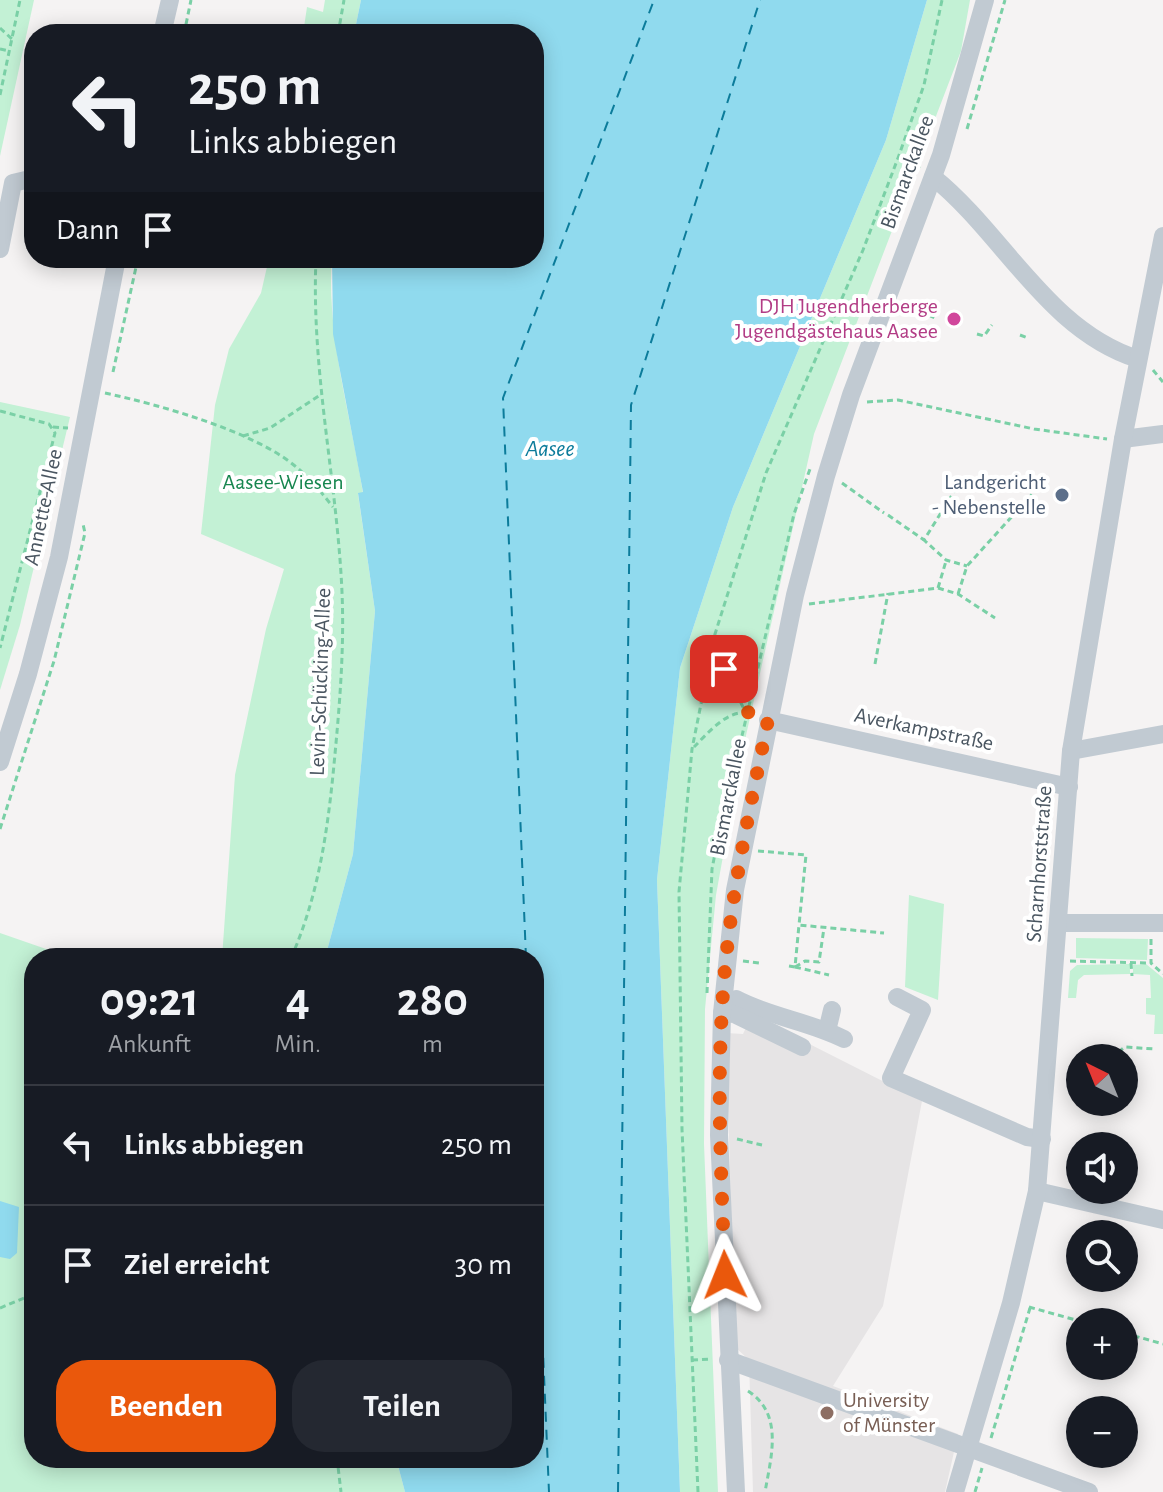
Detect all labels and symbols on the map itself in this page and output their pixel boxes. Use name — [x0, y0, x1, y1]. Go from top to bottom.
street label: Bismarckallee — [876, 112, 938, 232]
place label: DJH Jugendherberge Jugendgästehaus Aasee — [735, 295, 938, 342]
marker: DJH Jugendherberge Jugendgästehaus Aasee — [945, 310, 963, 328]
water label: Aasee — [524, 437, 575, 461]
street label: Annette-Allee — [20, 447, 66, 567]
park label: Aasee-Wiesen — [222, 471, 344, 493]
place label: Landgericht - Nebenstelle — [932, 471, 1046, 518]
marker: Landgericht - Nebenstelle — [1053, 486, 1071, 504]
street label: Levin-Schücking-Allee — [306, 588, 334, 776]
pin — [690, 635, 758, 703]
street label: Averkampstraße — [853, 704, 995, 754]
street label: Bismarckallee — [706, 736, 750, 858]
street label: Scharnhorststraße — [1023, 785, 1055, 943]
north arrow — [1066, 1044, 1138, 1116]
position arrow — [683, 1233, 767, 1317]
place label: University of Münster — [843, 1389, 935, 1436]
marker: University of Münster — [818, 1404, 836, 1422]

